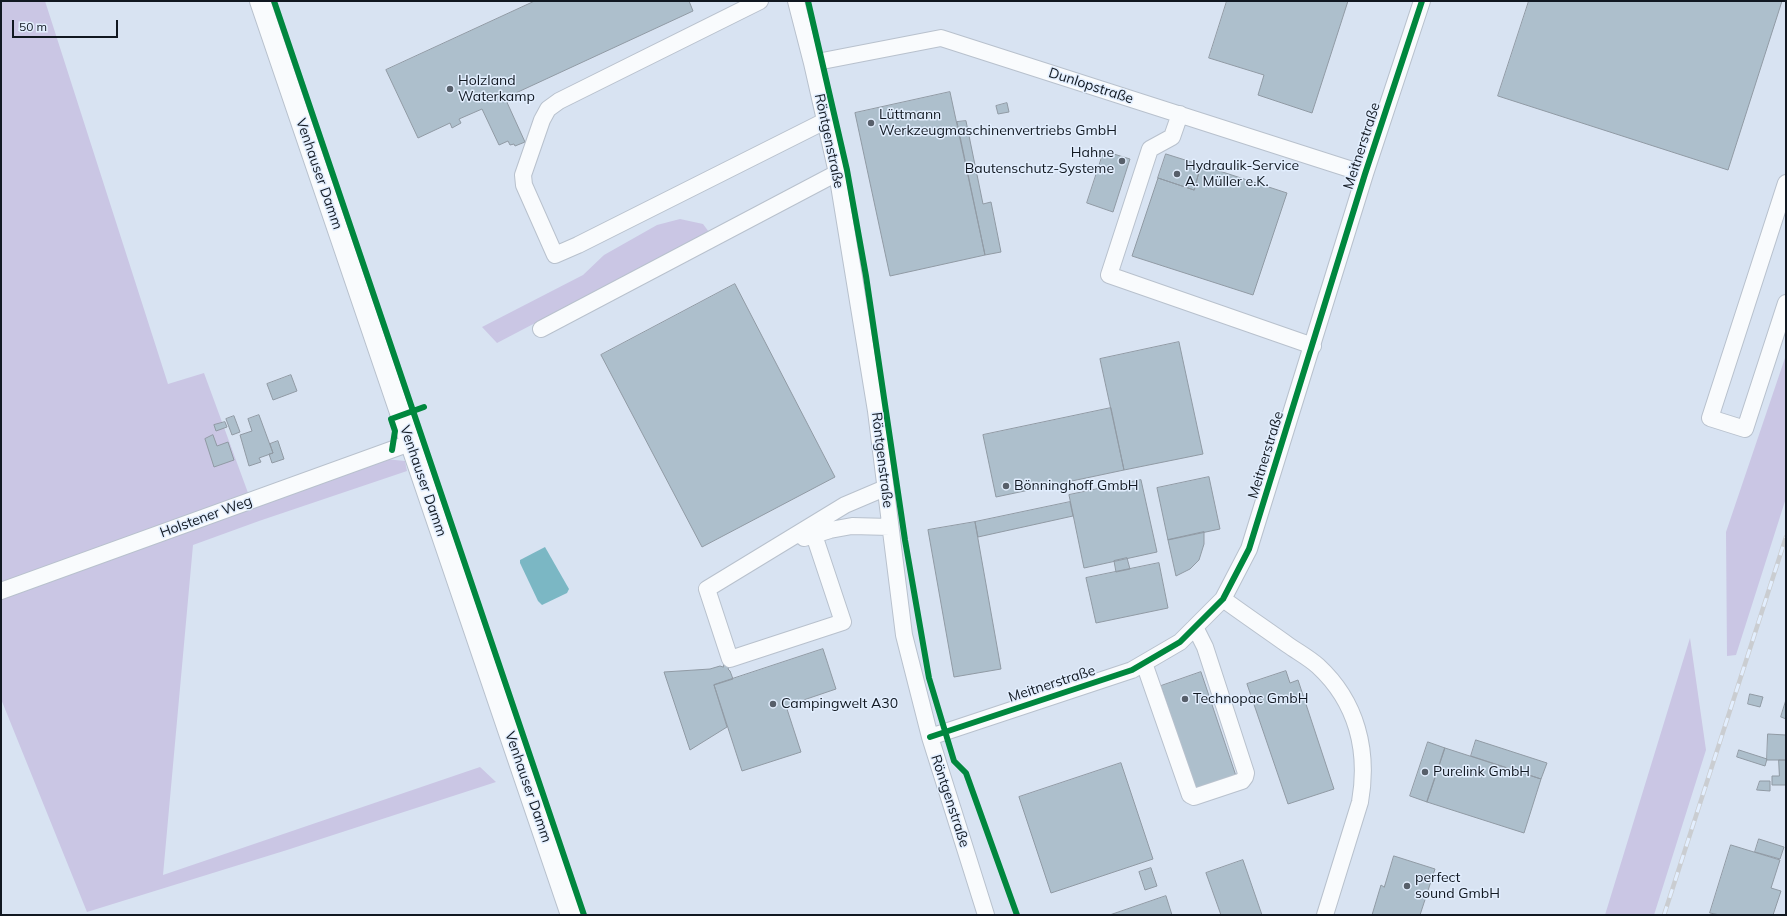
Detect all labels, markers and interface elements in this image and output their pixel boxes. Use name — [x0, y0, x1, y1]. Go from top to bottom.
scale bar — [14, 12, 120, 38]
text: 50 m — [19, 19, 47, 34]
street label: Dunlopstraße — [1046, 64, 1136, 108]
place label: Holzland Waterkamp — [458, 73, 535, 106]
marker: Holzland Waterkamp — [445, 84, 455, 94]
street label: Röntgenstraße — [811, 92, 847, 190]
street label: Meitnerstraße — [1340, 100, 1384, 192]
place label: Lüttmann Werkzeugmaschinenvertriebs GmbH — [879, 107, 1117, 140]
street label: Venhauser Damm — [292, 116, 346, 232]
marker: Lüttmann Werkzeugmaschinenvertriebs GmbH — [866, 118, 876, 128]
place label: Hahne Bautenschutz-Systeme — [965, 145, 1114, 178]
marker: Hahne Bautenschutz-Systeme — [1117, 156, 1127, 166]
place label: Hydraulik-Service A. Müller e.K. — [1185, 158, 1299, 190]
marker: Hydraulik-Service A. Müller e.K. — [1172, 169, 1182, 179]
street label: Meitnerstraße — [1245, 409, 1287, 501]
street label: Röntgenstraße — [868, 411, 896, 509]
street label: Venhauser Damm — [396, 423, 450, 539]
place label: Bönninghoff GmbH — [1014, 478, 1139, 494]
marker: Bönninghoff GmbH — [1001, 481, 1011, 491]
street label: Holstener Weg — [158, 493, 254, 541]
street label: Meitnerstraße — [1006, 662, 1098, 706]
place label: Technopac GmbH — [1193, 691, 1308, 707]
marker: Technopac GmbH — [1180, 694, 1190, 704]
place label: Campingwelt A30 — [781, 696, 898, 712]
marker: Campingwelt A30 — [768, 699, 778, 709]
street label: Venhauser Damm — [501, 729, 555, 845]
street label: Röntgenstraße — [927, 753, 973, 849]
place label: Purelink GmbH — [1433, 764, 1530, 780]
marker: Purelink GmbH — [1420, 767, 1430, 777]
place label: perfect sound GmbH — [1415, 870, 1500, 902]
marker: perfect sound GmbH — [1402, 881, 1412, 891]

